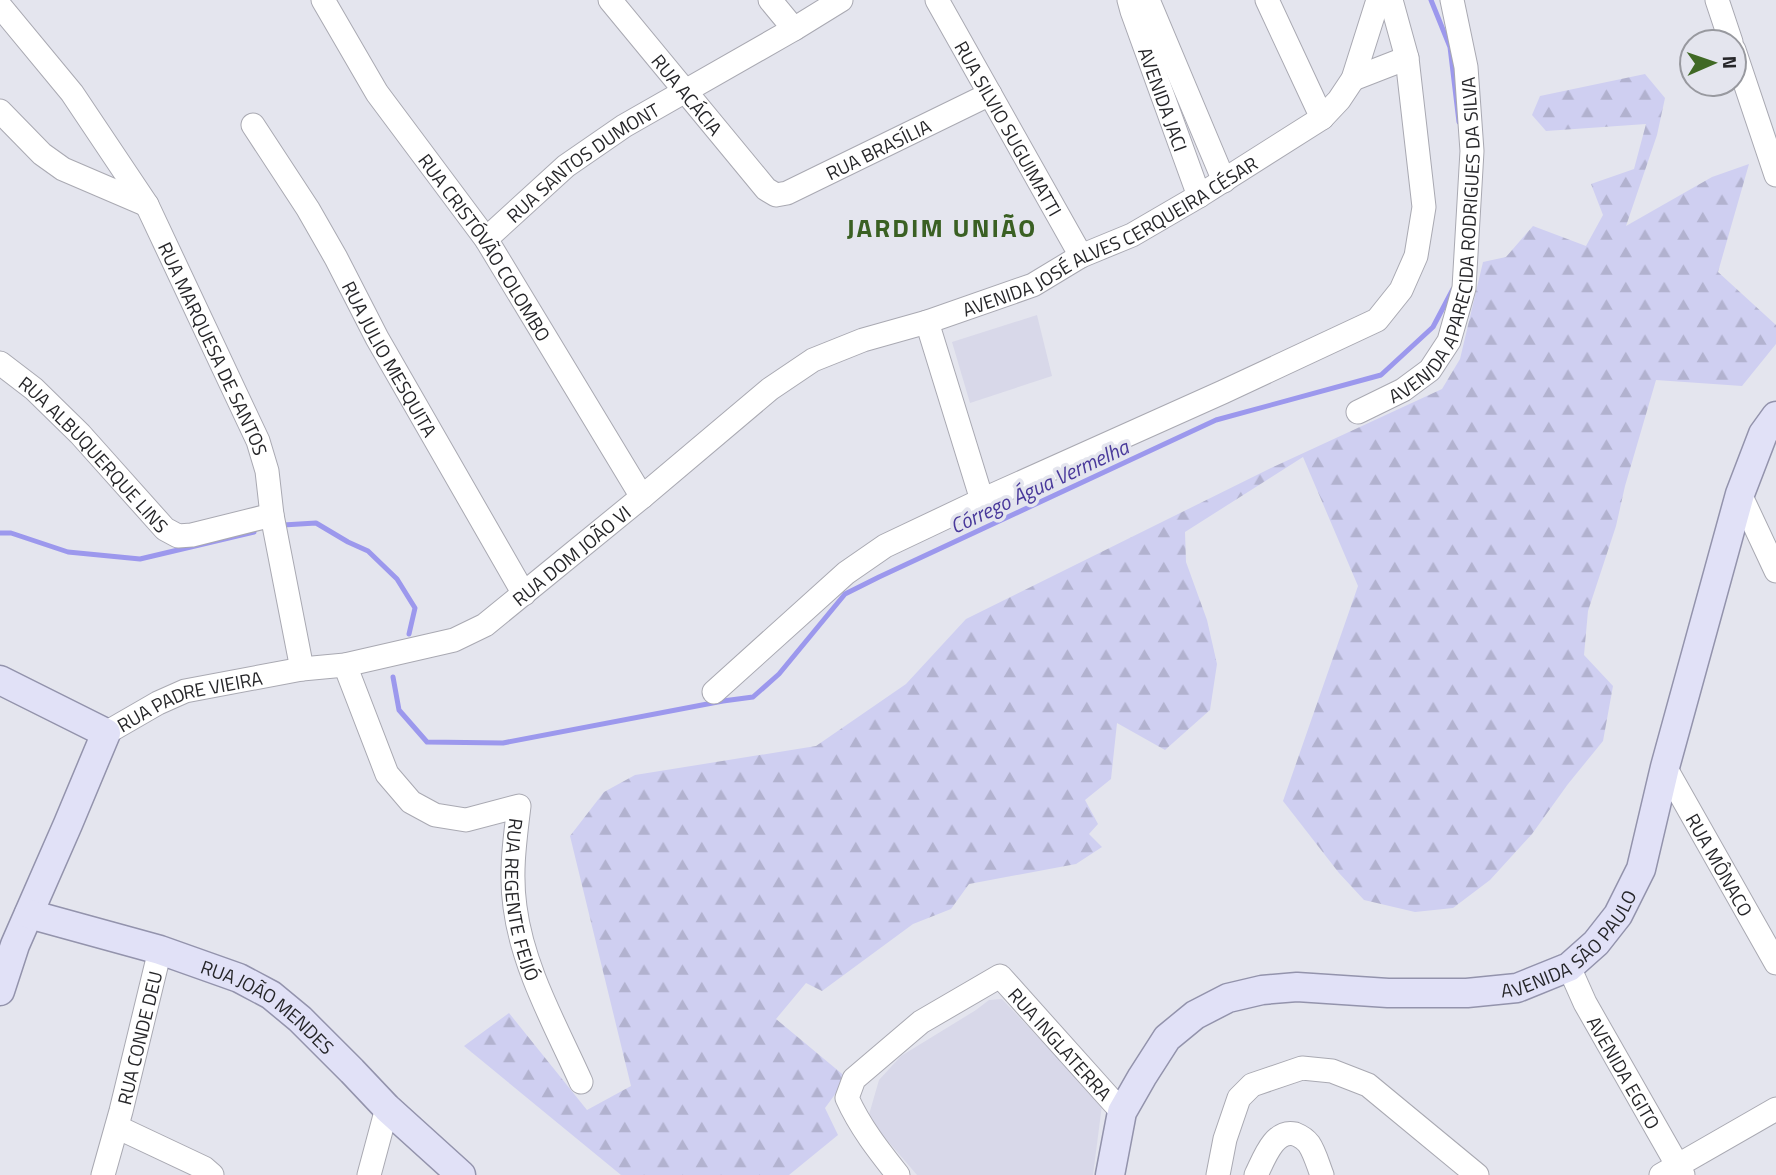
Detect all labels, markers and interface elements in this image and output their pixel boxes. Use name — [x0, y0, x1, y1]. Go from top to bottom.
north arrow — [1678, 28, 1748, 98]
street label: RUA SILVIO SUGUIMATTI — [948, 35, 1070, 221]
street label: AVENIDA JACI — [1132, 43, 1196, 155]
street label: RUA ACÁCIA — [645, 47, 730, 141]
text: N — [1716, 55, 1745, 69]
street label: AVENIDA APARECIDA RODRIGUES DA SILVA — [1383, 76, 1487, 410]
street label: RUA SANTOS DUMONT — [499, 94, 664, 229]
street label: RUA BRASÍLIA — [820, 111, 935, 187]
street label: RUA CRISTÓVÃO COLOMBO — [412, 147, 559, 346]
street label: AVENIDA JOSÉ ALVES CERQUEIRA CÉSAR — [958, 148, 1263, 323]
district label: JARDIM UNIÃO — [847, 208, 1037, 247]
street label: RUA MARQUESA DE SANTOS — [152, 237, 276, 459]
street label: RUA JULIO MESQUITA — [335, 275, 445, 442]
street label: RUA ALBUQUERQUE LINS — [13, 368, 176, 539]
water label: Córrego Água Vermelha — [944, 430, 1135, 541]
street label: RUA DOM JOÃO VI — [505, 498, 637, 612]
street label: RUA PADRE VIEIRA — [111, 662, 265, 739]
street label: RUA MÔNACO — [1679, 807, 1761, 921]
street label: RUA REGENTE FEIJÓ — [498, 817, 548, 985]
street label: AVENIDA SÃO PAULO — [1500, 884, 1643, 1004]
street label: RUA JOÃO MENDES — [197, 951, 341, 1060]
street label: RUA CONDE DEU — [109, 968, 169, 1108]
street label: RUA INGLATERRA — [1002, 981, 1119, 1107]
street label: AVENIDA EGITO — [1581, 1010, 1668, 1134]

